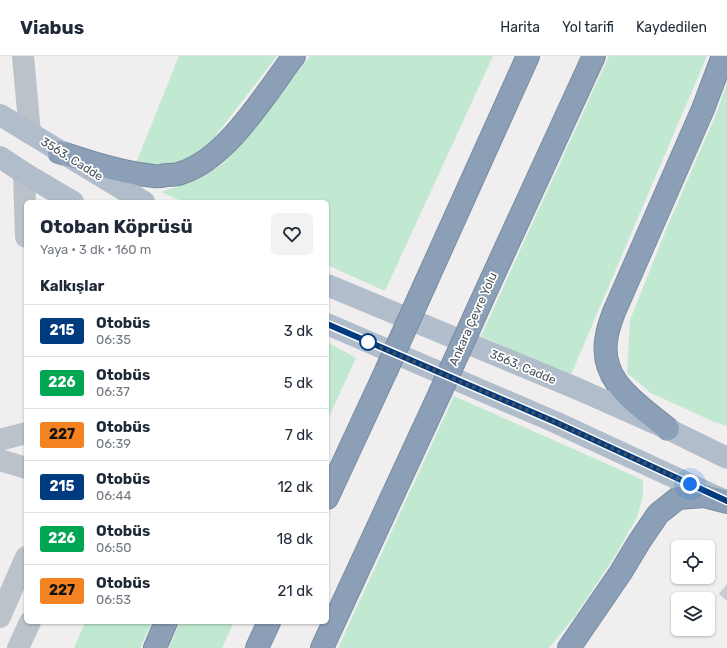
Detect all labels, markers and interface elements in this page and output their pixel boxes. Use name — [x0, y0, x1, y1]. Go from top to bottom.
text: Viabus — [20, 16, 84, 39]
text: Harita — [500, 19, 540, 36]
text: Yol tarifi — [562, 19, 614, 36]
text: Kaydedilen — [636, 19, 707, 36]
street label: 3563. Cadde — [38, 134, 106, 184]
button: heart — [271, 213, 313, 255]
text: Otoban Köprüsü — [40, 215, 193, 238]
text: Yaya · 3 dk · 160 m — [40, 242, 151, 257]
street label: Ankara Çevre Yolu — [446, 270, 500, 368]
text: Kalkışlar — [40, 277, 104, 295]
text: Otobüs — [96, 314, 150, 332]
text: 215 — [49, 322, 75, 339]
text: 3 dk — [284, 322, 313, 340]
text: 06:35 — [96, 332, 131, 347]
unlabelled marker — [359, 333, 377, 351]
street label: 3563. Cadde — [488, 347, 558, 387]
text: Otobüs — [96, 366, 150, 384]
text: 226 — [48, 374, 76, 391]
text: 5 dk — [284, 374, 313, 392]
text: 06:37 — [96, 384, 130, 399]
text: Otobüs — [96, 418, 150, 436]
text: 227 — [49, 426, 75, 443]
text: 7 dk — [285, 426, 313, 444]
text: 06:39 — [96, 436, 131, 451]
text: Otobüs — [96, 470, 150, 488]
your location — [680, 474, 700, 494]
text: 215 — [49, 478, 75, 495]
text: 12 dk — [277, 478, 313, 496]
text: 06:44 — [96, 488, 132, 503]
text: Otobüs — [96, 522, 150, 540]
text: 226 — [48, 530, 76, 547]
text: 18 dk — [277, 530, 313, 548]
text: 06:50 — [96, 540, 131, 555]
map controls — [671, 540, 715, 636]
button: locate — [671, 540, 715, 584]
text: Otobüs — [96, 574, 150, 592]
text: 227 — [49, 582, 75, 599]
text: 21 dk — [277, 582, 313, 600]
text: 06:53 — [96, 592, 131, 607]
button: layers — [671, 592, 715, 636]

